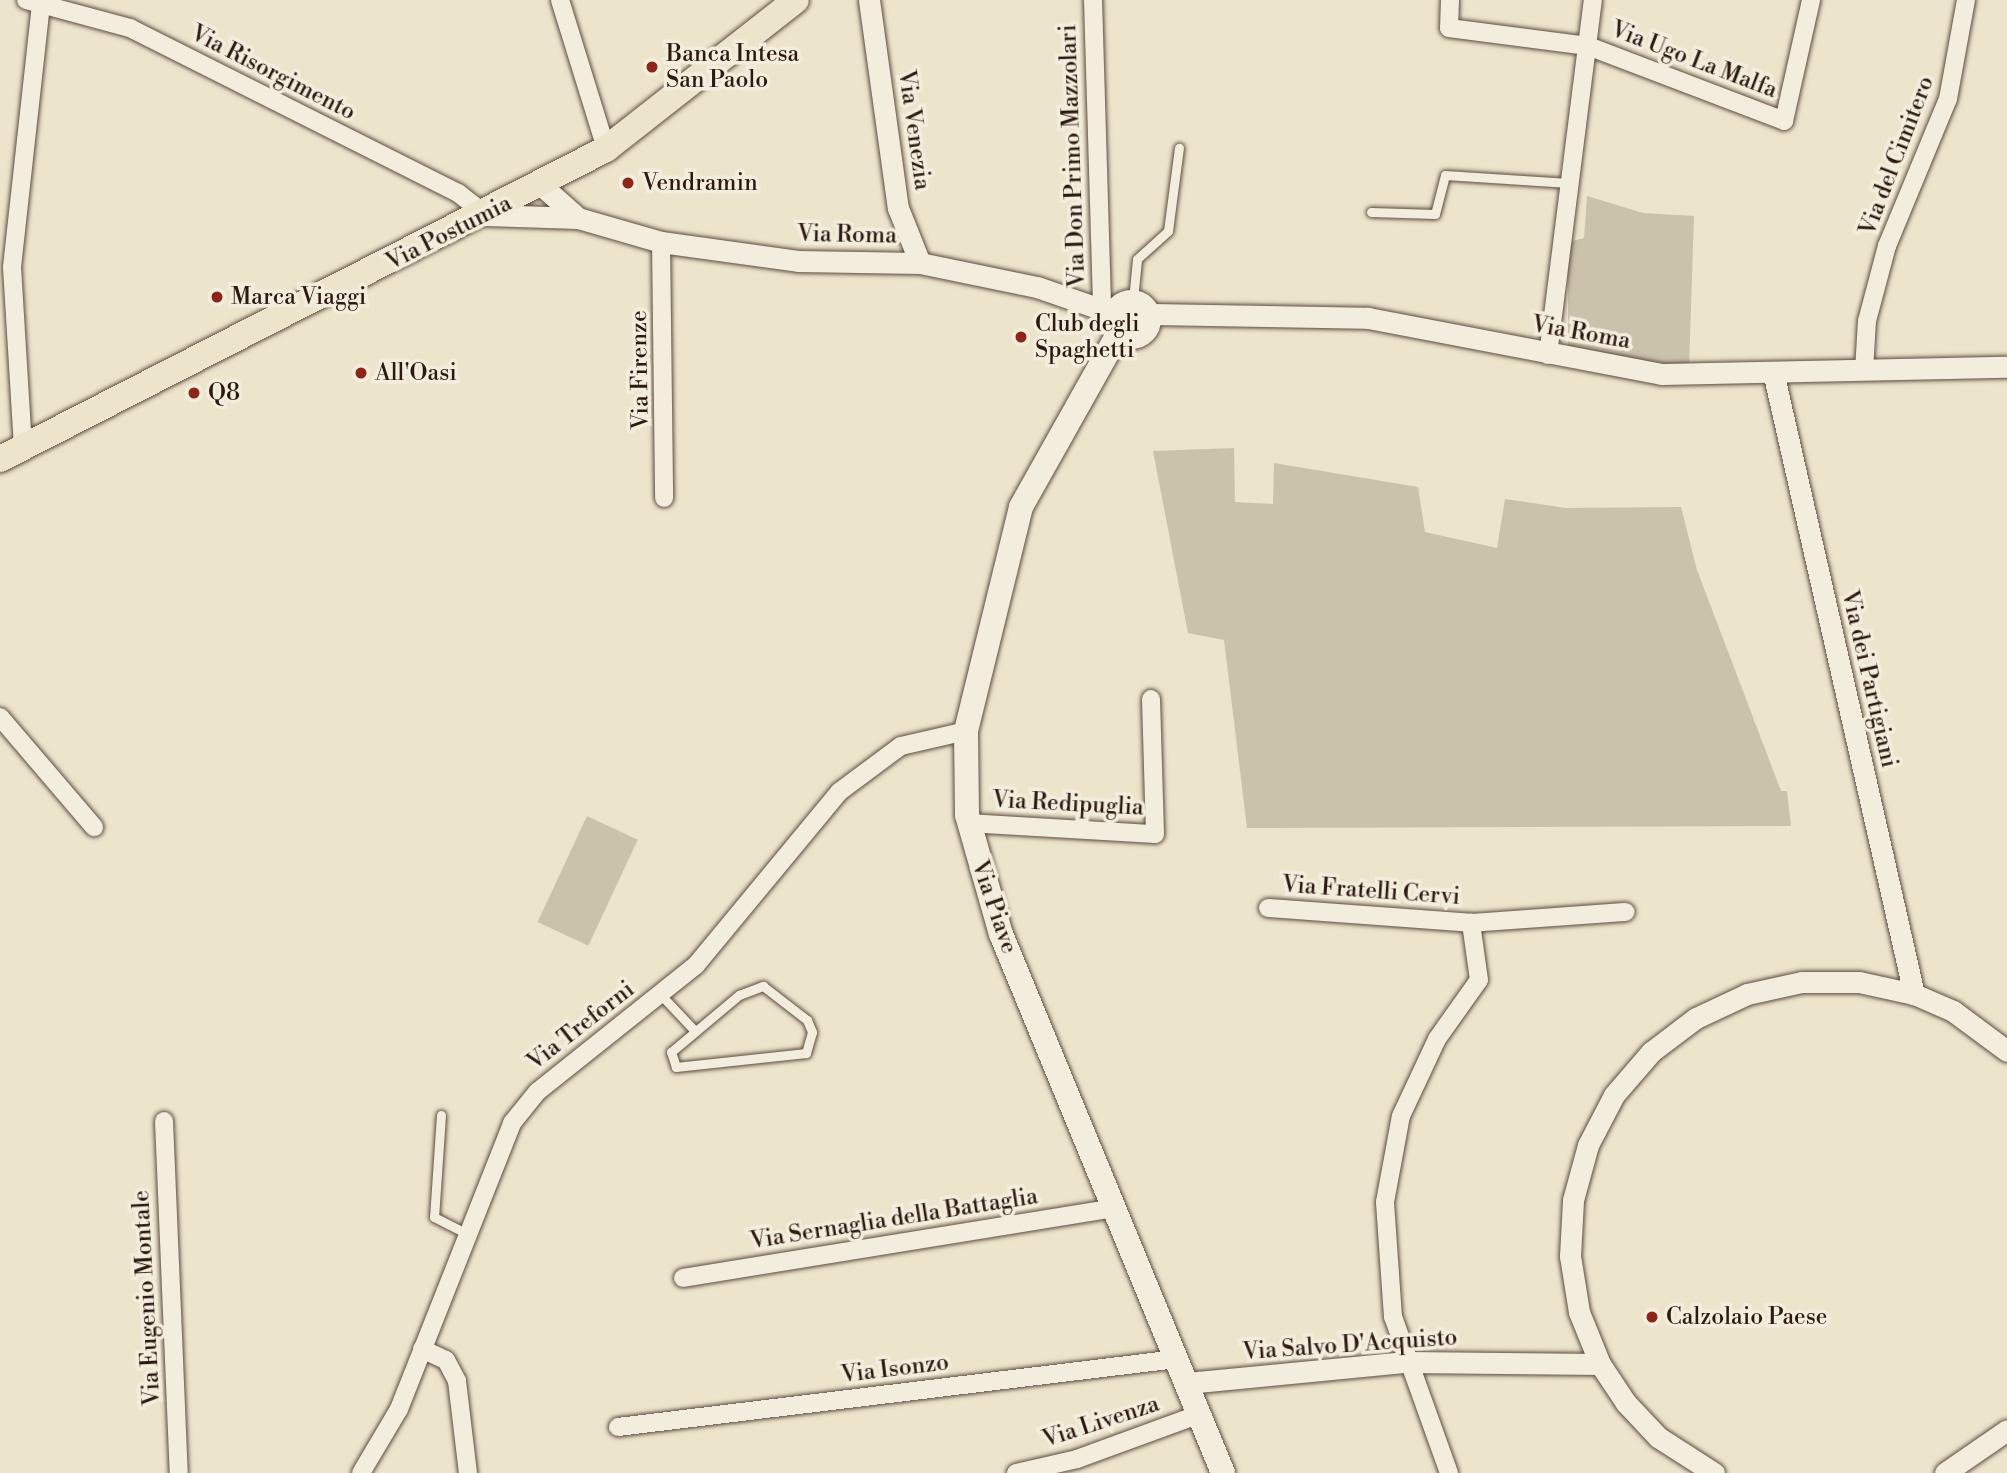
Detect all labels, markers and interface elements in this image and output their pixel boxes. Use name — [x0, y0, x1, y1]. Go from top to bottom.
street label: Via Ugo La Malfa — [1607, 16, 1781, 104]
street label: Via Risorgimento — [186, 20, 360, 126]
street label: Via Don Primo Mazzolari — [1055, 24, 1091, 288]
place label: Banca Intesa San Paolo — [666, 40, 799, 94]
marker: Banca Intesa San Paolo — [644, 59, 660, 75]
street label: Via Venezia — [892, 68, 936, 192]
street label: Via del Cimitero — [1854, 72, 1940, 240]
place label: Vendramin — [642, 169, 758, 197]
marker: Vendramin — [620, 175, 636, 191]
street label: Via Postumia — [382, 190, 516, 276]
street label: Via Roma — [797, 220, 897, 250]
place label: Marca Viaggi — [231, 283, 366, 311]
marker: Marca Viaggi — [209, 289, 225, 305]
street label: Via Firenze — [625, 310, 655, 430]
place label: Club degli Spaghetti — [1035, 310, 1140, 364]
street label: Via Roma — [1530, 311, 1632, 355]
marker: Club degli Spaghetti — [1013, 329, 1029, 345]
place label: All'Oasi — [375, 359, 457, 387]
marker: All'Oasi — [353, 365, 369, 381]
place label: Q8 — [208, 379, 240, 407]
marker: Q8 — [186, 385, 202, 401]
street label: Via dei Partigiani — [1835, 588, 1903, 770]
street label: Via Redipuglia — [992, 786, 1144, 822]
street label: Via Piave — [965, 857, 1023, 957]
street label: Via Fratelli Cervi — [1281, 871, 1461, 911]
street label: Via Treforni — [522, 976, 640, 1076]
street label: Via Sernaglia della Battaglia — [748, 1183, 1040, 1255]
street label: Via Eugenio Montale — [128, 1189, 166, 1407]
place label: Calzolaio Paese — [1666, 1303, 1827, 1331]
marker: Calzolaio Paese — [1644, 1309, 1660, 1325]
street label: Via Salvo D'Acquisto — [1242, 1324, 1458, 1366]
street label: Via Isonzo — [839, 1349, 951, 1389]
street label: Via Livenza — [1039, 1390, 1163, 1454]

